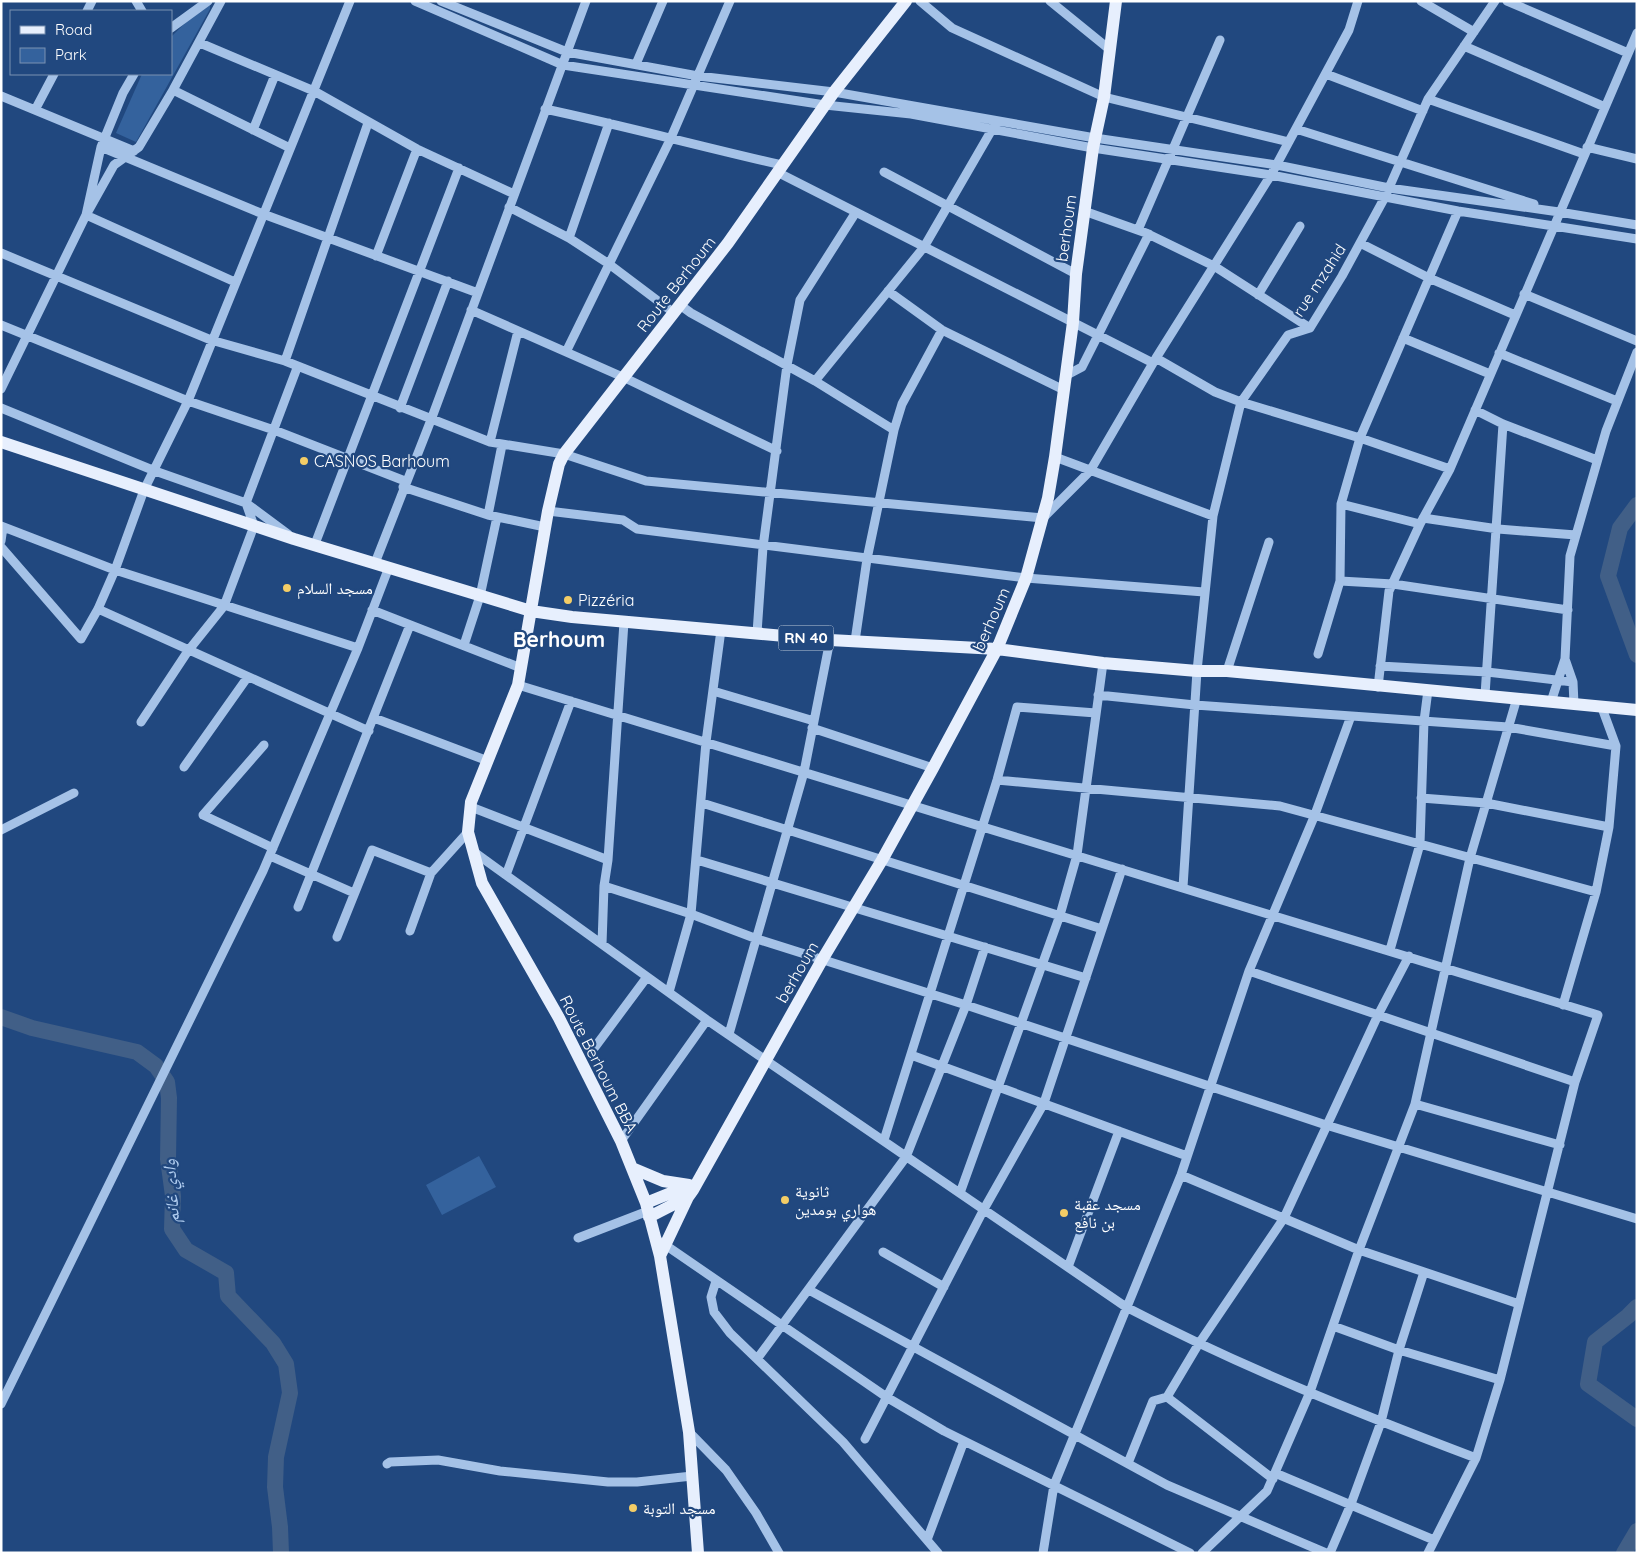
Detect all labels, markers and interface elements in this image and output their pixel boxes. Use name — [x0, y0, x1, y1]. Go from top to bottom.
legend — [10, 10, 172, 75]
text: Road — [55, 20, 92, 39]
text: Park — [55, 45, 87, 64]
street label: berhoum — [1051, 193, 1081, 263]
street label: Route Berhoum — [632, 232, 720, 336]
street label: rue mzahid — [1288, 240, 1350, 320]
place label: CASNOS Barhoum — [314, 451, 450, 471]
marker: CASNOS Barhoum — [298, 455, 310, 467]
place label: مسجد السلام — [297, 578, 373, 599]
marker: مسجد السلام — [281, 582, 293, 594]
street label: berhoum — [968, 584, 1014, 654]
place label: Pizzéria — [578, 590, 634, 610]
marker: Pizzéria — [562, 594, 574, 606]
district label: Berhoum — [513, 626, 605, 652]
road number: RN 40 — [778, 626, 834, 650]
street label: berhoum — [771, 938, 823, 1006]
street label: Route Berhoum BBA — [556, 992, 642, 1136]
water label: وادي غانم — [157, 1157, 188, 1224]
place label: ثانوية هواري بومدين — [795, 1181, 876, 1222]
marker: ثانوية هواري بومدين — [779, 1194, 791, 1206]
place label: مسجد عقبة بن نافع — [1074, 1194, 1141, 1233]
marker: مسجد عقبة بن نافع — [1058, 1207, 1070, 1219]
place label: مسجد التوبة — [643, 1498, 716, 1518]
marker: مسجد التوبة — [627, 1502, 639, 1514]

